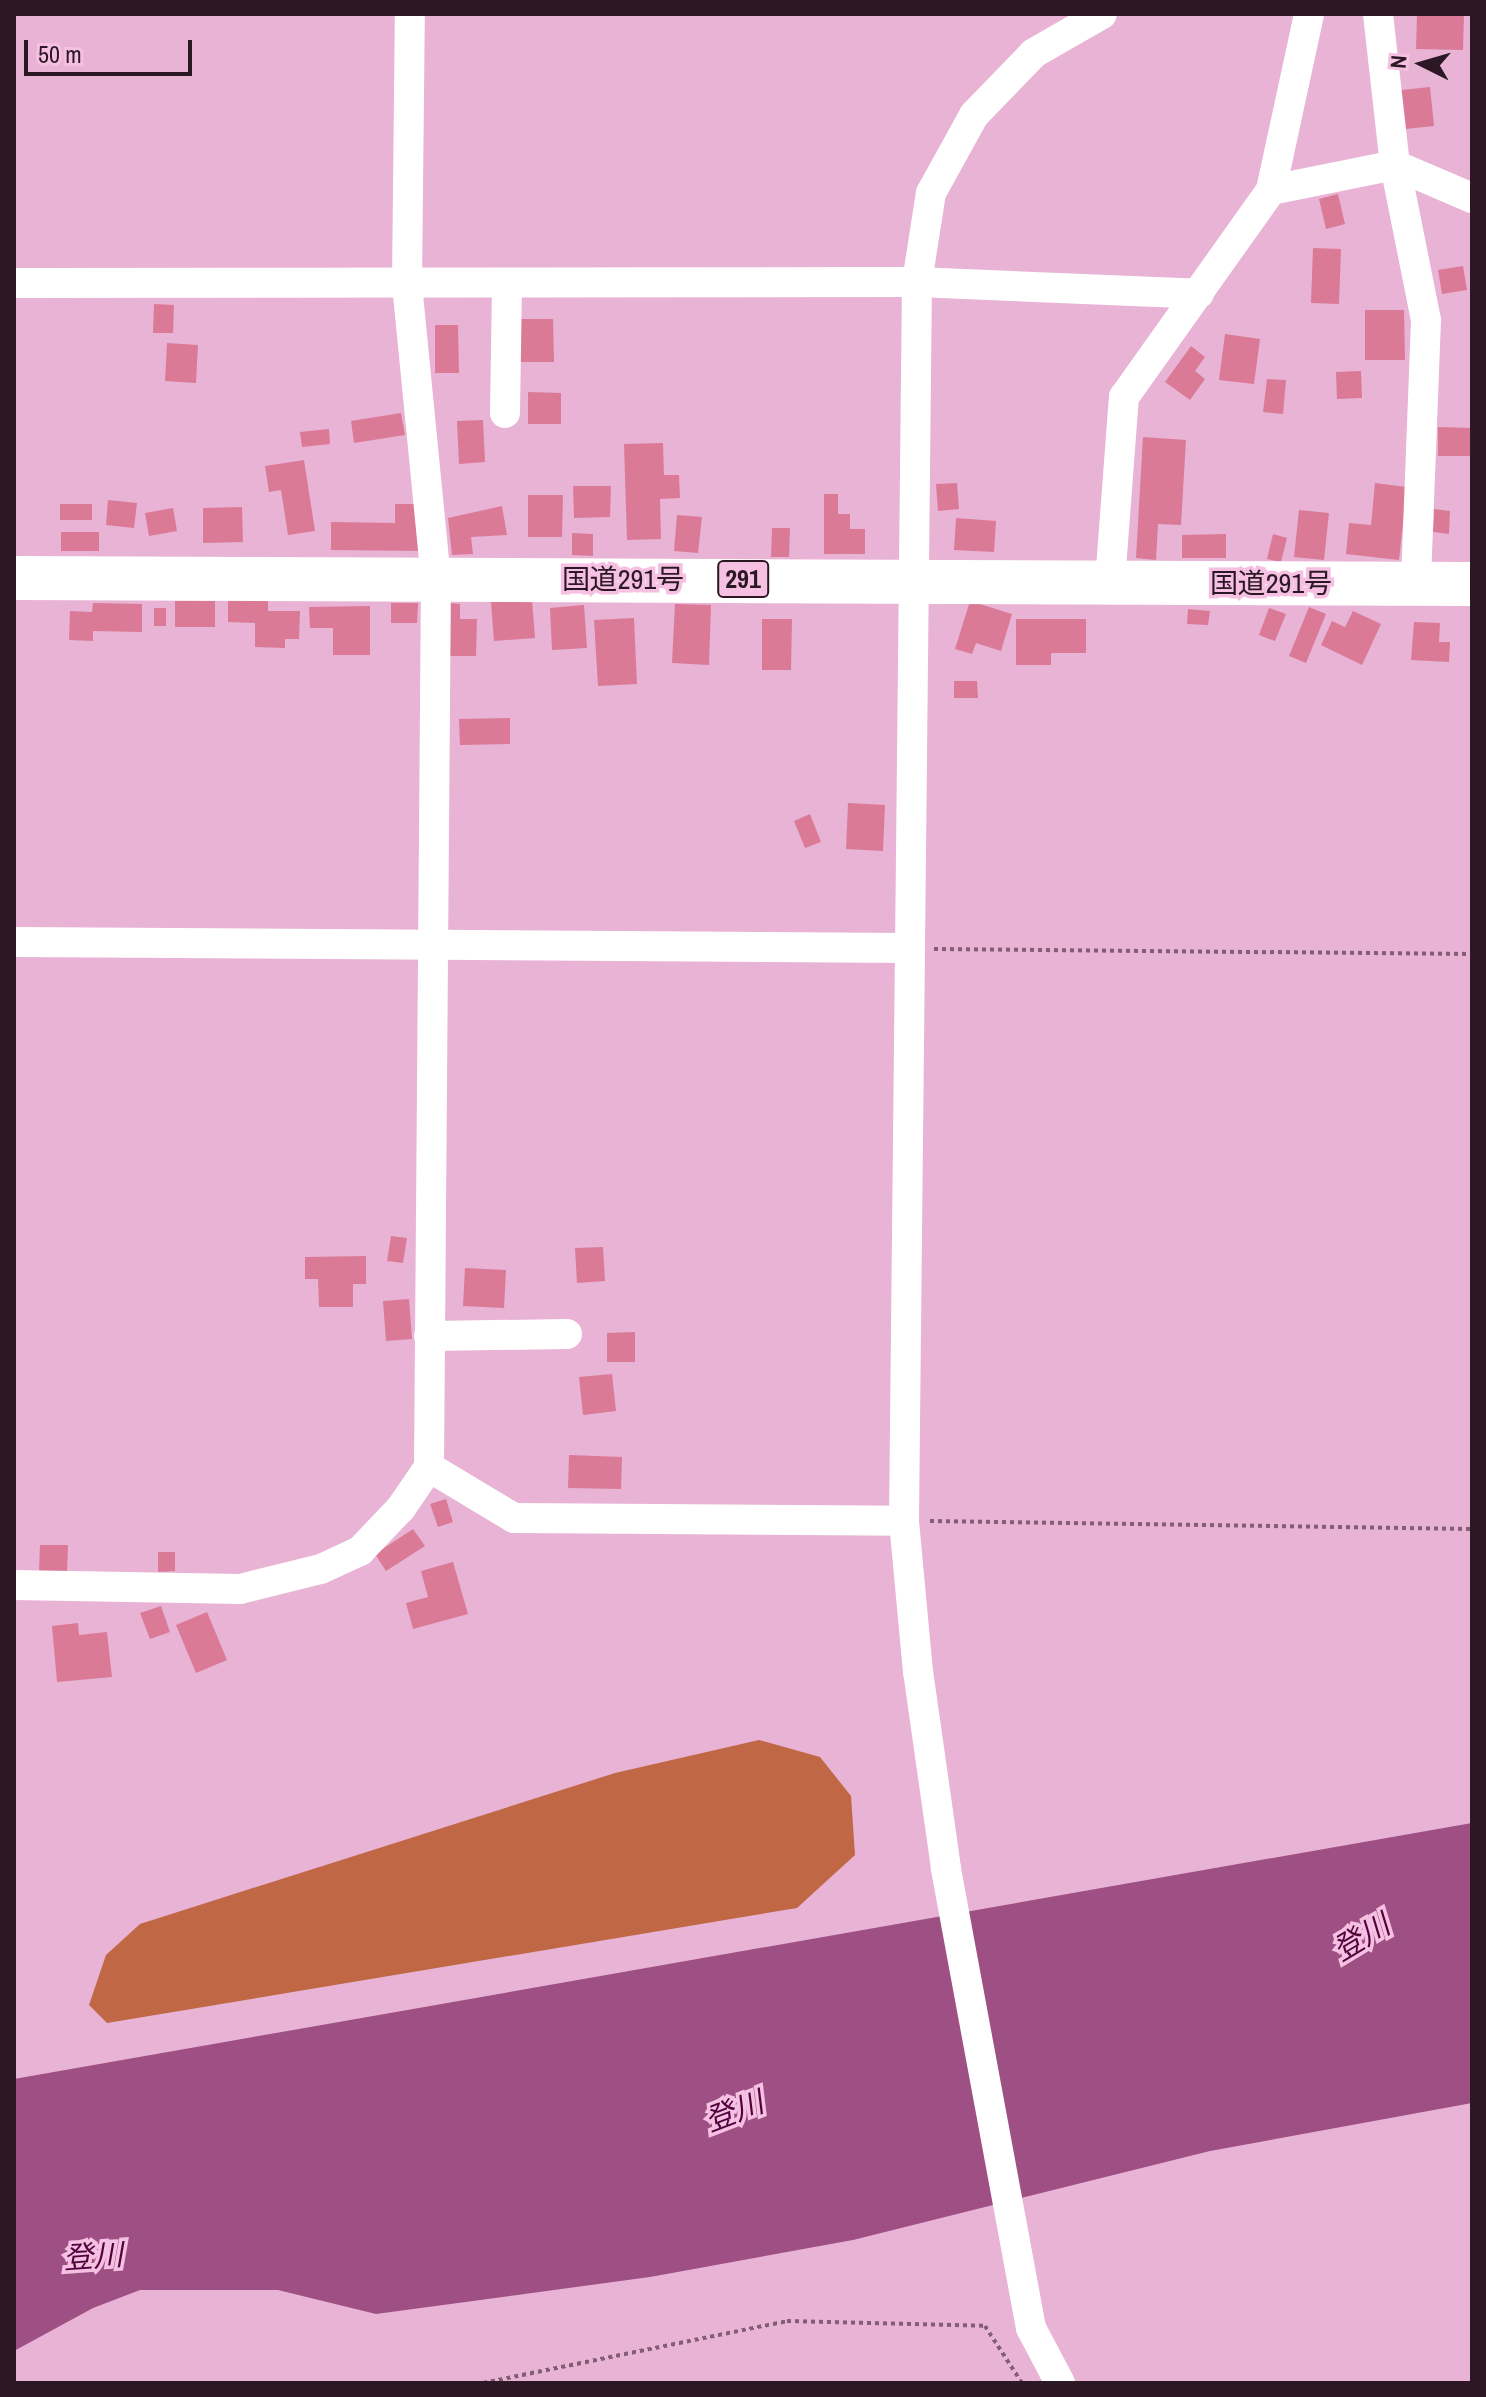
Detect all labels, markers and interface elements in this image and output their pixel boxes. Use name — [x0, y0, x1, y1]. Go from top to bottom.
scale bar — [28, 24, 196, 74]
north arrow — [1382, 24, 1462, 104]
text: 50 m — [38, 38, 82, 70]
text: N — [1383, 54, 1414, 70]
road number: 291 — [717, 557, 769, 601]
street label: 国道291号 — [562, 562, 684, 596]
street label: 国道291号 — [1210, 566, 1332, 600]
water label: 登川 — [1326, 1906, 1396, 1968]
water label: 登川 — [700, 2083, 768, 2139]
water label: 登川 — [62, 2236, 124, 2276]

